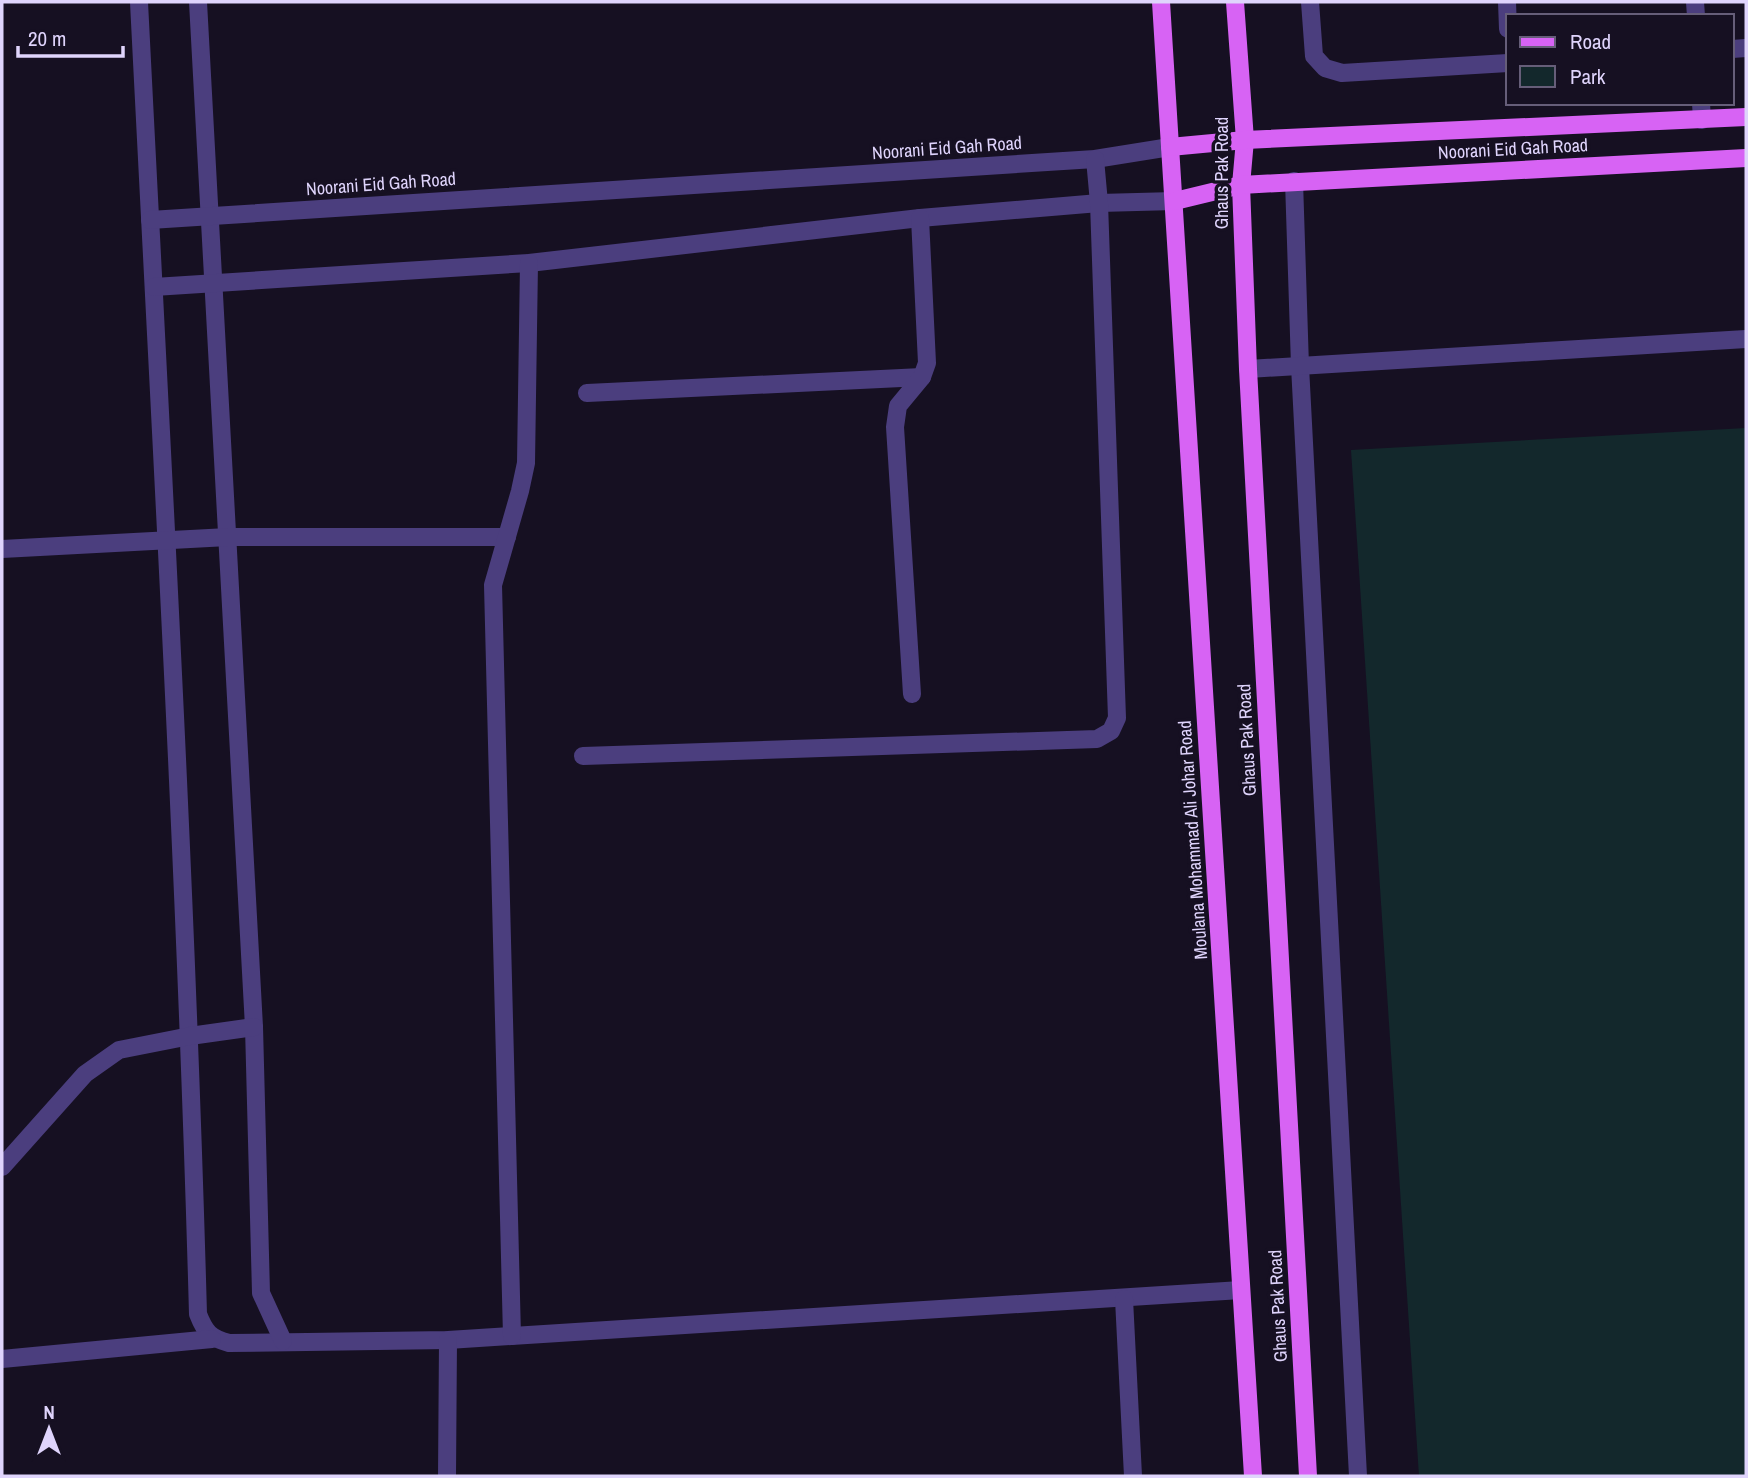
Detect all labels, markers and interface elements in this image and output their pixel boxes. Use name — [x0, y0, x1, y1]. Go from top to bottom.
scale bar — [18, 14, 122, 58]
legend — [1506, 14, 1734, 105]
text: 20 m — [28, 24, 66, 53]
text: Road — [1570, 27, 1611, 56]
text: Park — [1570, 62, 1606, 91]
street label: Ghaus Pak Road — [1209, 117, 1234, 229]
street label: Noorani Eid Gah Road — [871, 130, 1023, 165]
street label: Noorani Eid Gah Road — [1437, 132, 1589, 165]
street label: Noorani Eid Gah Road — [305, 166, 457, 201]
street label: Ghaus Pak Road — [1231, 683, 1262, 797]
street label: Moulana Mohammad Ali Johar Road — [1172, 720, 1213, 960]
street label: Ghaus Pak Road — [1262, 1249, 1293, 1363]
north arrow — [14, 1394, 84, 1464]
text: N — [43, 1399, 55, 1425]

